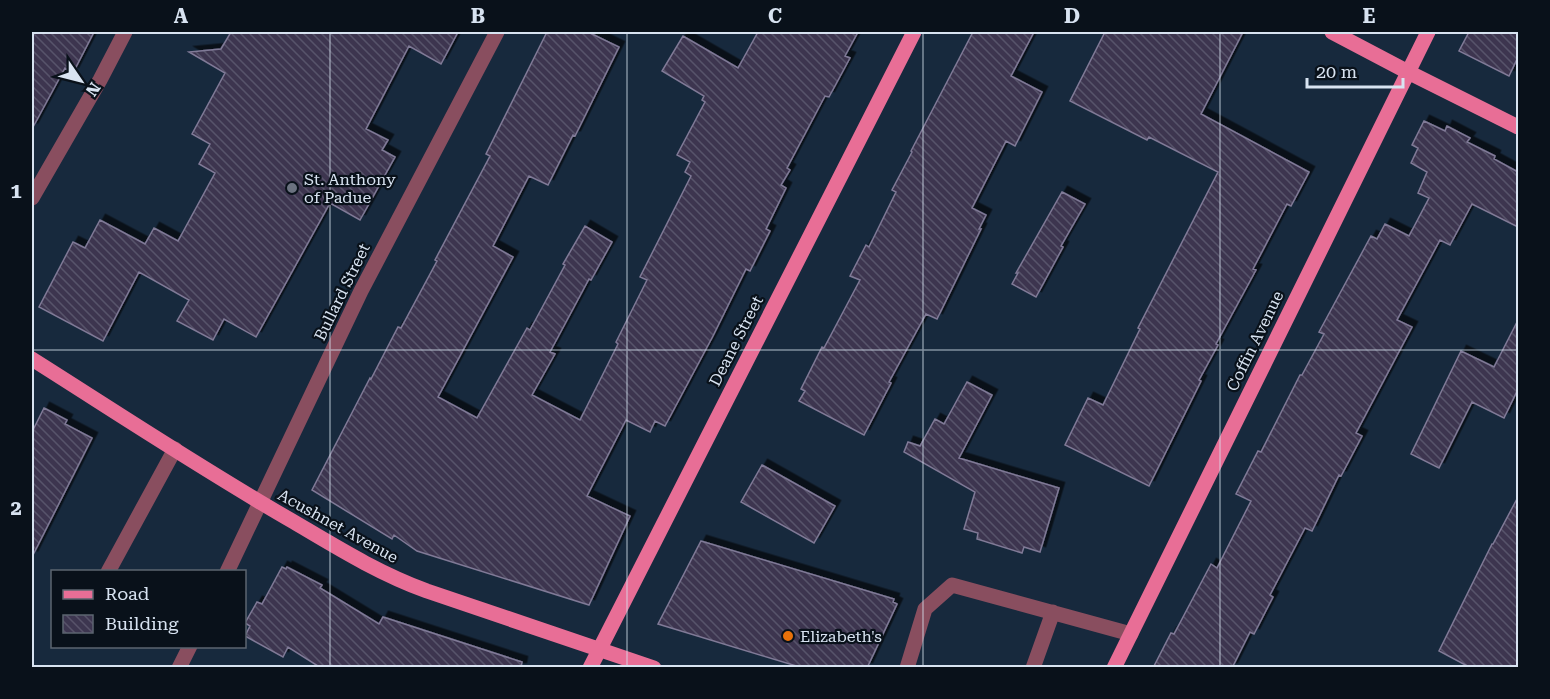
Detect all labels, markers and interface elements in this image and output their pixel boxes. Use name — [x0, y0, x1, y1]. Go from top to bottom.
text: A — [174, 4, 189, 28]
text: B — [471, 4, 485, 28]
text: C — [768, 4, 782, 28]
text: D — [1064, 4, 1080, 28]
text: E — [1363, 4, 1376, 28]
north arrow — [51, 51, 111, 111]
scale bar — [1307, 51, 1403, 89]
text: 20 m — [1316, 61, 1357, 82]
text: N — [82, 79, 104, 100]
place label: St. Anthony of Padue — [304, 170, 396, 207]
text: 1 — [10, 179, 22, 203]
marker: St. Anthony of Padue — [285, 181, 299, 195]
street label: Bullard Street — [310, 240, 374, 344]
street label: Coffin Avenue — [1223, 288, 1288, 394]
street label: Deane Street — [705, 293, 767, 389]
street label: Acushnet Avenue — [275, 485, 402, 567]
text: 2 — [10, 496, 22, 520]
legend — [51, 570, 246, 648]
text: Road — [105, 583, 150, 604]
text: Building — [105, 613, 179, 634]
place label: Elizabeth's — [800, 627, 882, 646]
marker: Elizabeth's — [781, 629, 795, 643]

